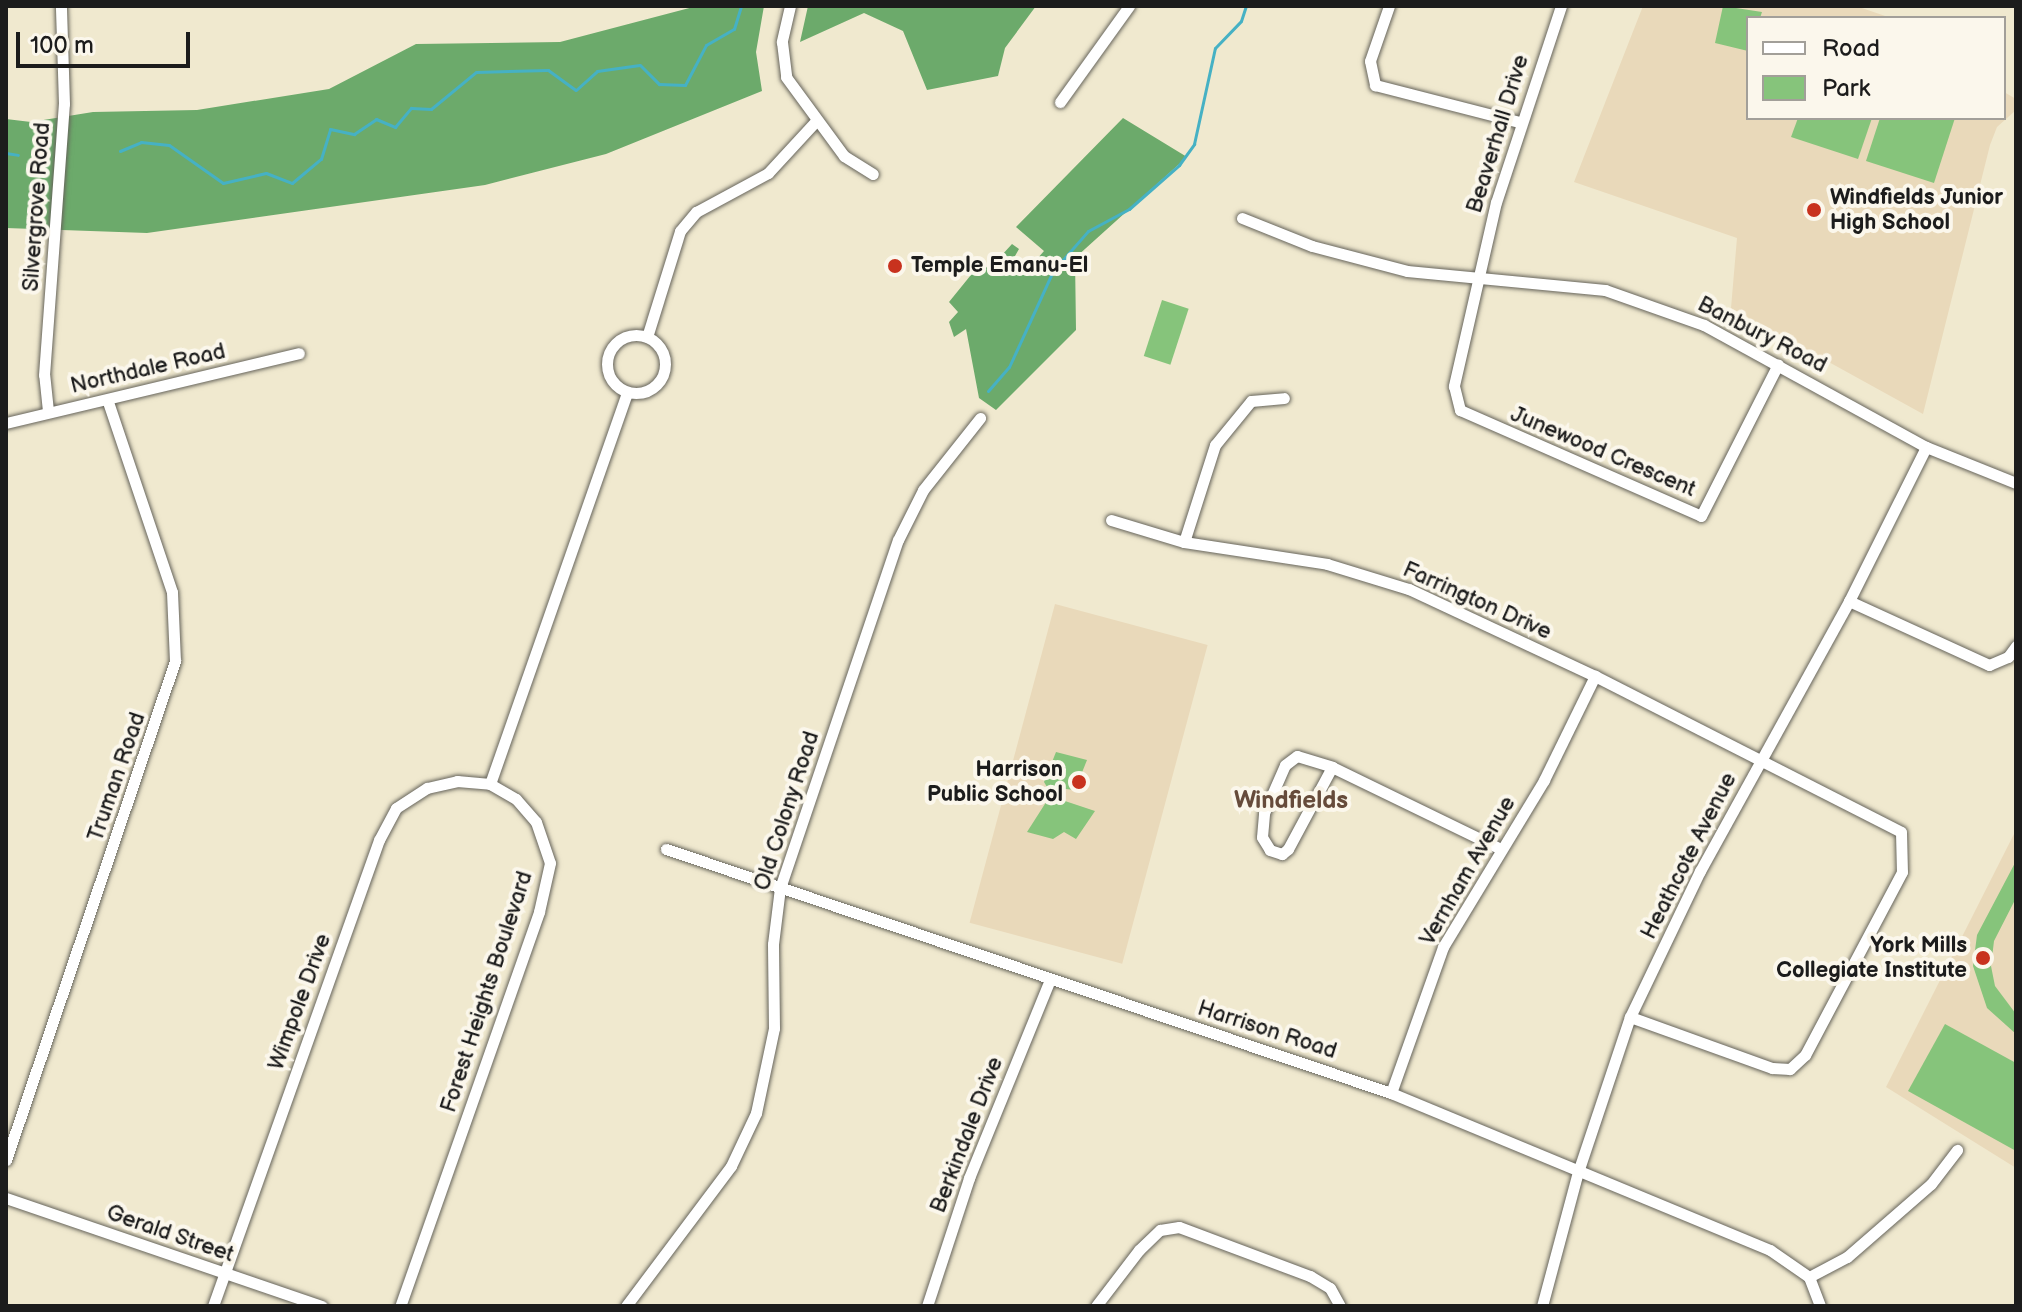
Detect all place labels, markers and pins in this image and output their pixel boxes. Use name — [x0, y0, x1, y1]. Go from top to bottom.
place label: Windfields Junior High School — [1830, 184, 2003, 236]
marker: Windfields Junior High School — [1805, 201, 1823, 219]
place label: Temple Emanu-El — [911, 253, 1088, 279]
marker: Temple Emanu-El — [886, 257, 904, 275]
place label: Harrison Public School — [927, 756, 1063, 808]
marker: Harrison Public School — [1070, 773, 1088, 791]
place label: York Mills Collegiate Institute — [1776, 932, 1967, 984]
marker: York Mills Collegiate Institute — [1974, 949, 1992, 967]

